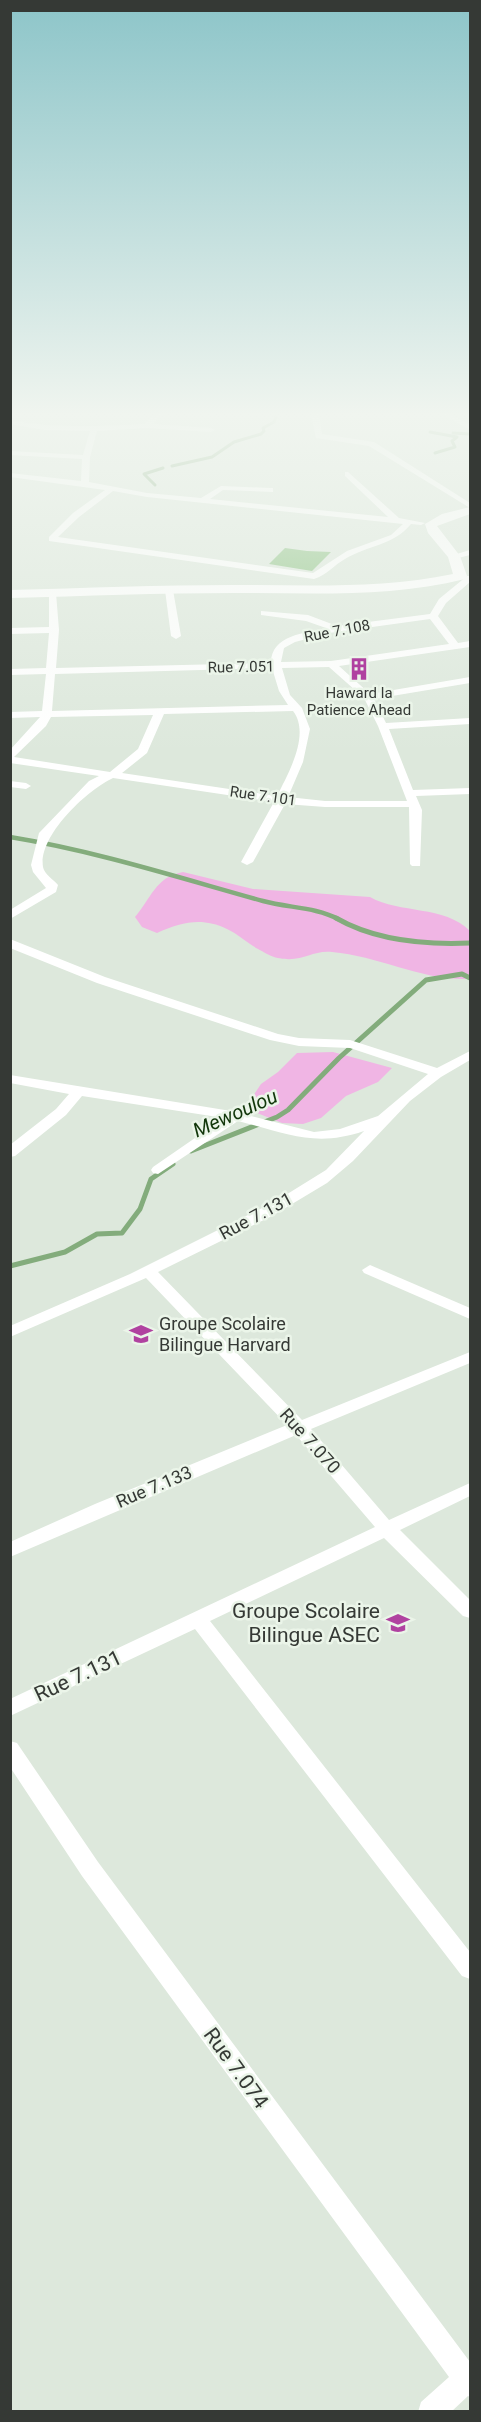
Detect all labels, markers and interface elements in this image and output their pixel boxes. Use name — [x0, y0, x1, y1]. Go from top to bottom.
street label: Rue 7.108 — [302, 616, 372, 646]
building icon: Haward la Patience Ahead — [346, 656, 372, 682]
street label: Rue 7.051 — [207, 657, 275, 677]
place label: Haward la Patience Ahead — [307, 684, 411, 719]
street label: Rue 7.101 — [229, 782, 297, 810]
water label: Mewoulou — [189, 1084, 281, 1142]
street label: Rue 7.131 — [215, 1187, 296, 1244]
place label: Groupe Scolaire Bilingue Harvard — [159, 1313, 291, 1355]
school or university icon: Groupe Scolaire Bilingue Harvard — [128, 1321, 154, 1347]
street label: Rue 7.070 — [276, 1404, 345, 1478]
street label: Rue 7.133 — [113, 1461, 195, 1512]
place label: Groupe Scolaire Bilingue ASEC — [232, 1599, 380, 1647]
school or university icon: Groupe Scolaire Bilingue ASEC — [385, 1610, 411, 1636]
street label: Rue 7.131 — [31, 1645, 125, 1707]
street label: Rue 7.074 — [199, 2023, 273, 2113]

